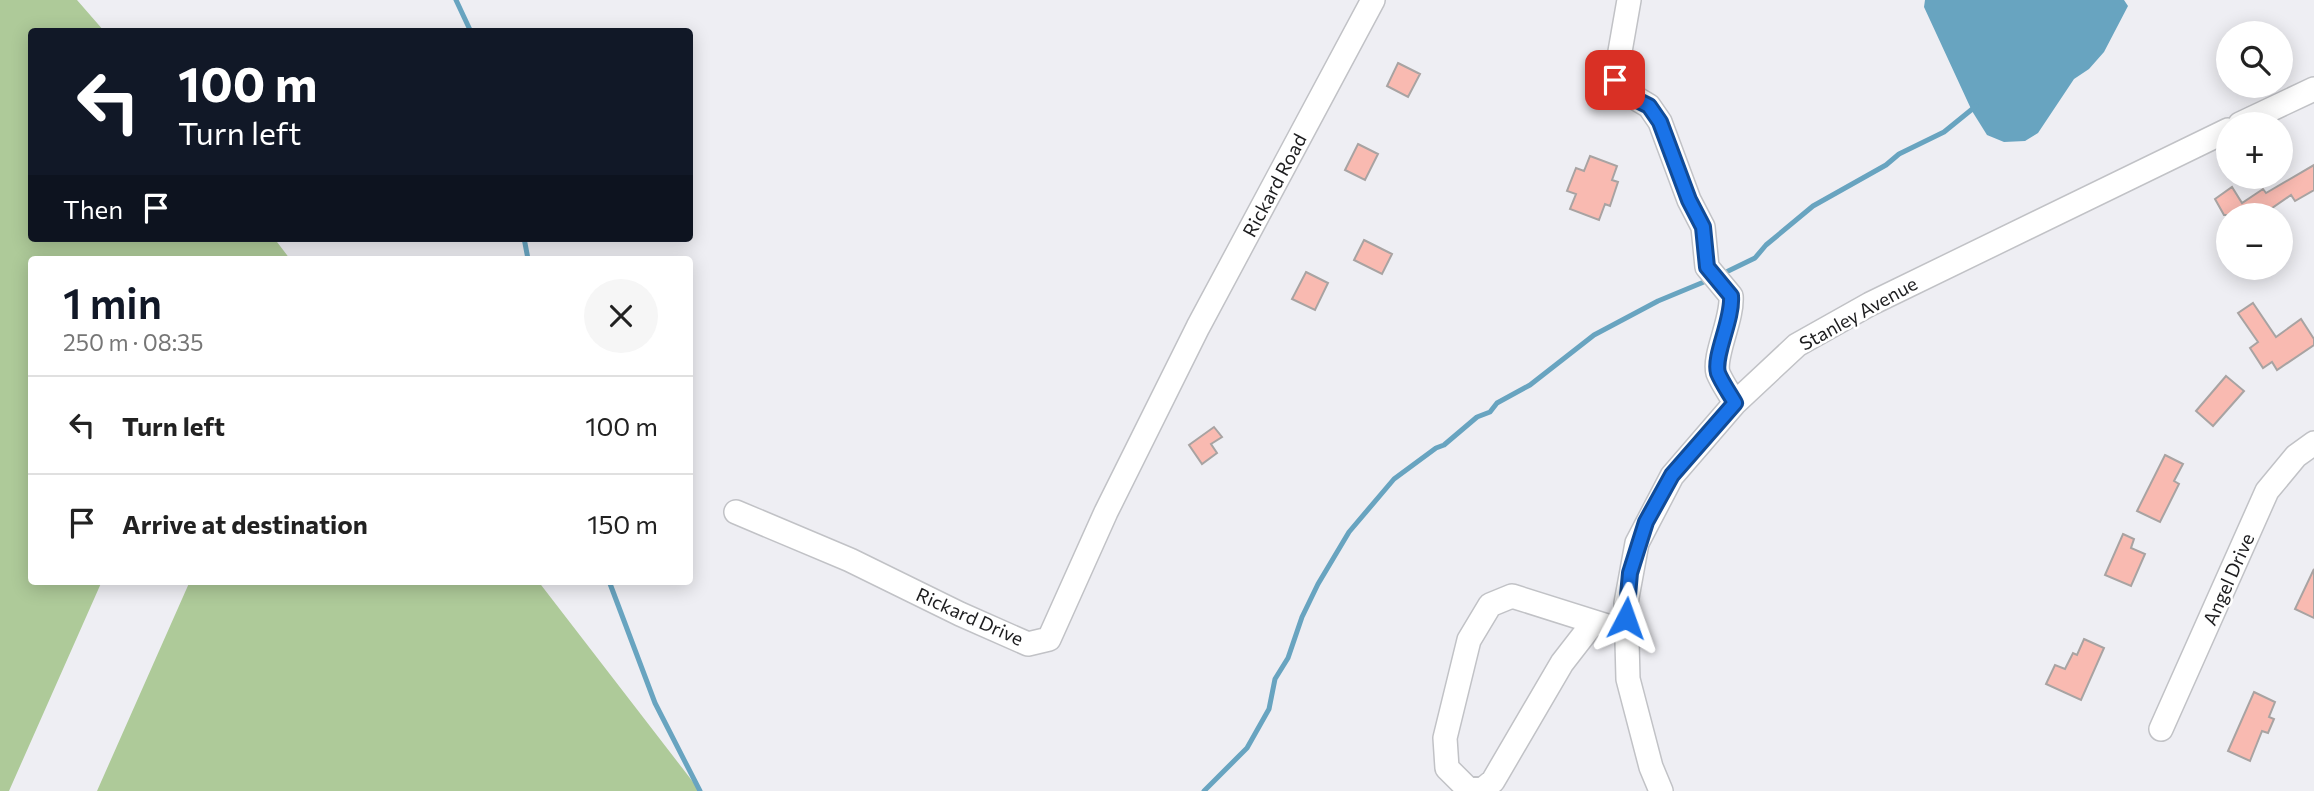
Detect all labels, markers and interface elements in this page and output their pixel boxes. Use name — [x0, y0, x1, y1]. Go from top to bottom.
map controls — [2216, 21, 2293, 280]
button: search — [2216, 21, 2293, 98]
pin — [1585, 50, 1645, 110]
text: 100 m — [178, 52, 317, 112]
icon: left — [63, 56, 154, 147]
icon: arrive — [1596, 61, 1634, 99]
text: Turn left — [178, 112, 302, 152]
button: + — [2216, 112, 2293, 189]
street label: Rickard Road — [1237, 129, 1311, 241]
icon: arrive — [137, 189, 175, 227]
text: Then — [63, 193, 123, 224]
button: − — [2216, 203, 2293, 280]
street label: Stanley Avenue — [1795, 271, 1921, 355]
text: 1 min — [63, 276, 162, 328]
button: close — [584, 279, 658, 353]
text: 250 m · 08:35 — [63, 328, 203, 356]
icon: left — [63, 406, 101, 444]
text: Turn left — [122, 410, 225, 441]
text: 100 m — [585, 410, 658, 441]
icon: arrive — [63, 504, 101, 542]
text: Arrive at destination — [122, 508, 368, 539]
text: 150 m — [587, 508, 658, 539]
street label: Angel Drive — [2197, 529, 2259, 629]
position arrow — [1589, 581, 1663, 655]
street label: Rickard Drive — [913, 582, 1027, 650]

